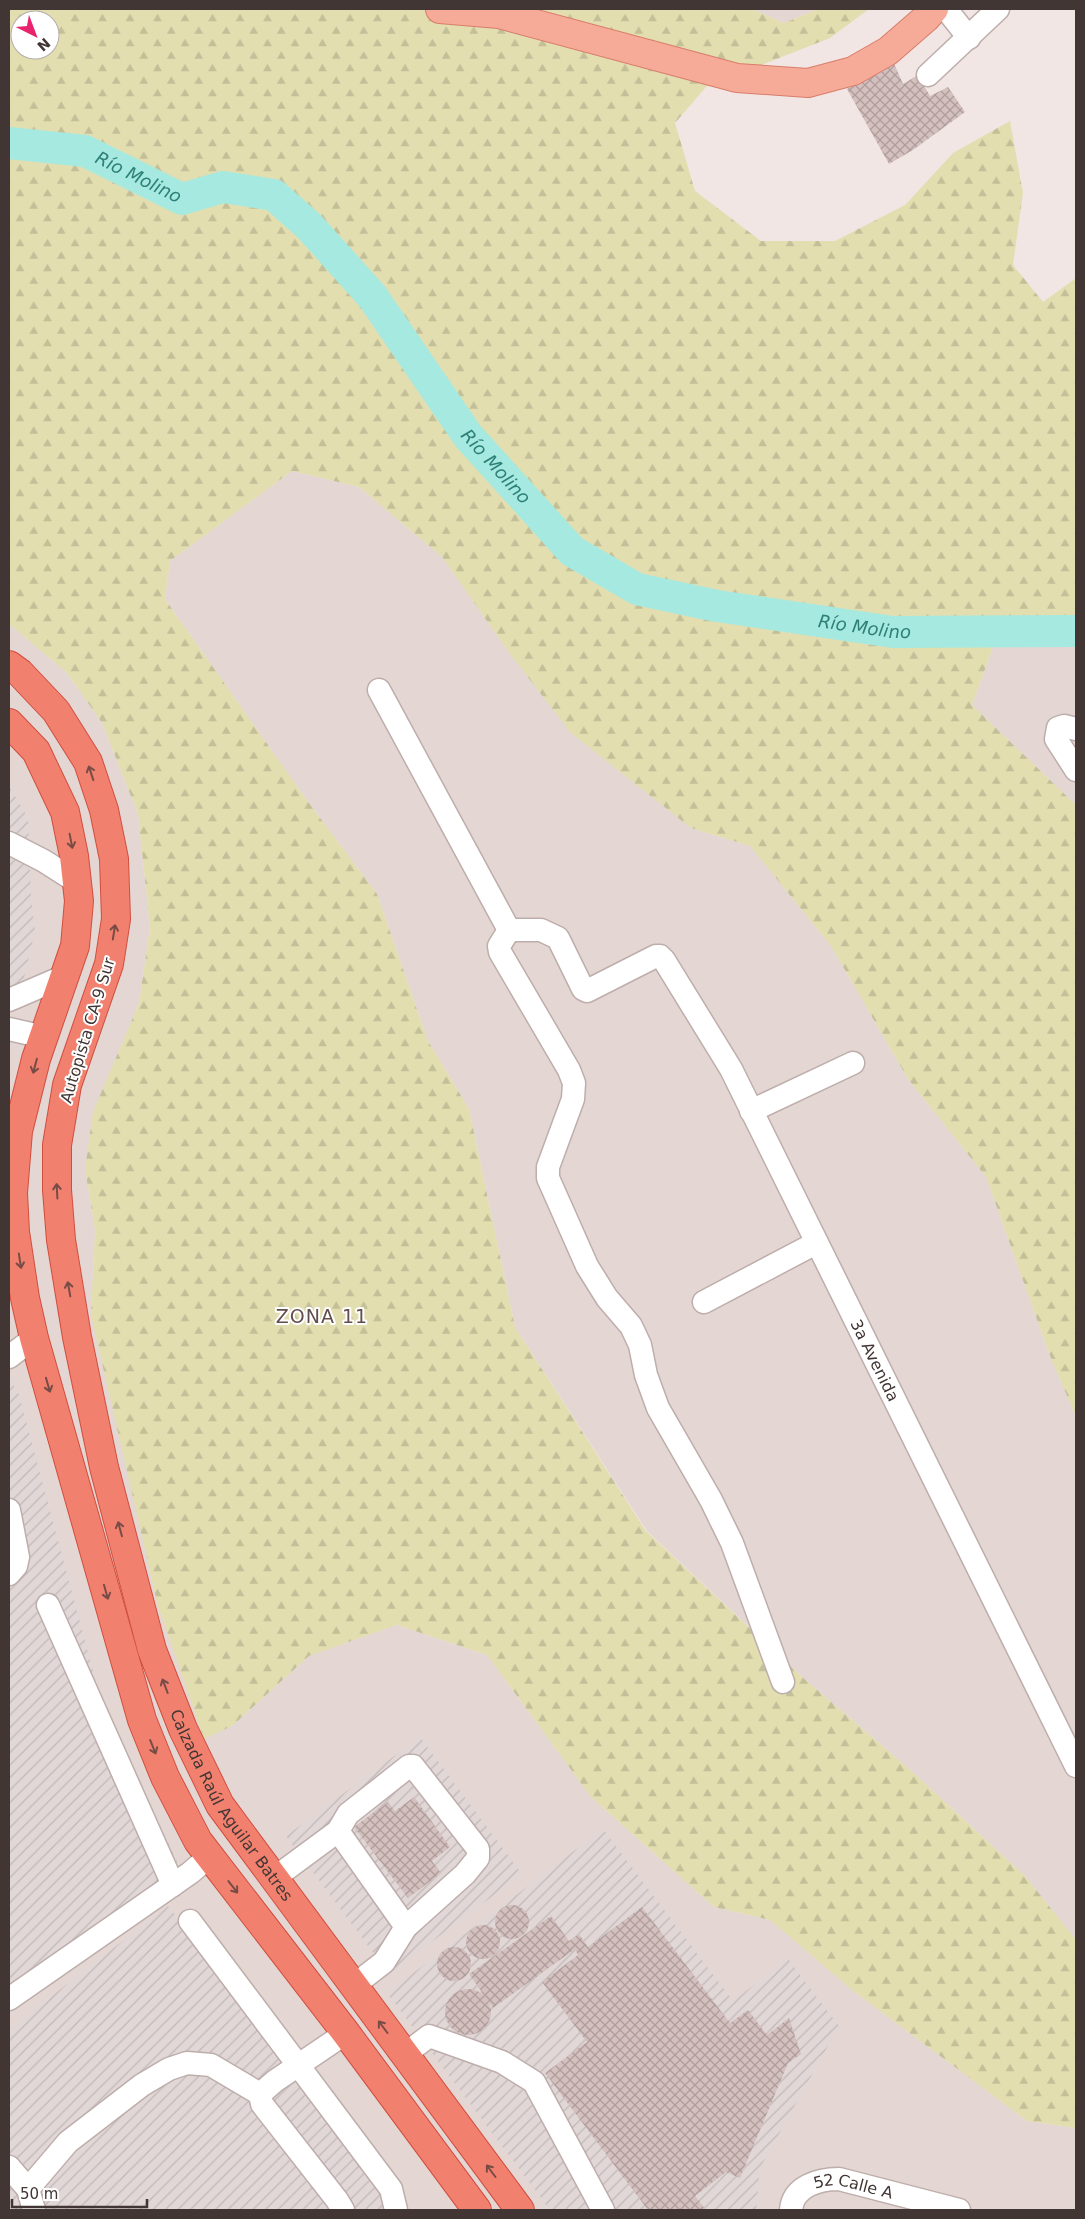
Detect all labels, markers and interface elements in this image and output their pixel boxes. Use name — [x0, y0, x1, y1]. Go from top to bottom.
north arrow — [10, 10, 60, 60]
text: N — [34, 35, 53, 55]
water label: Río Molino — [92, 147, 185, 207]
water label: Río Molino — [457, 425, 535, 508]
water label: Río Molino — [817, 610, 911, 642]
one-way arrow — [86, 766, 95, 781]
one-way arrow — [67, 832, 77, 848]
one-way arrow — [110, 924, 120, 940]
street label: Autopista CA-9 Sur — [56, 955, 119, 1105]
one-way arrow — [29, 1057, 39, 1073]
one-way arrow — [53, 1183, 62, 1199]
one-way arrow — [15, 1252, 25, 1268]
one-way arrow — [64, 1281, 74, 1297]
district label: ZONA 11 — [276, 1305, 368, 1327]
street label: 3a Avenida — [846, 1316, 903, 1405]
one-way arrow — [43, 1376, 53, 1392]
one-way arrow — [115, 1522, 125, 1538]
one-way arrow — [102, 1583, 111, 1599]
one-way arrow — [159, 1678, 168, 1693]
street label: Calzada Raúl Aguilar Batres — [166, 1707, 297, 1905]
one-way arrow — [149, 1739, 158, 1754]
one-way arrow — [228, 1880, 239, 1893]
one-way arrow — [378, 2021, 389, 2034]
one-way arrow — [486, 2164, 496, 2178]
street label: 52 Calle A — [811, 2170, 895, 2203]
scale bar — [12, 2176, 148, 2208]
text: 50 m — [20, 2185, 58, 2203]

